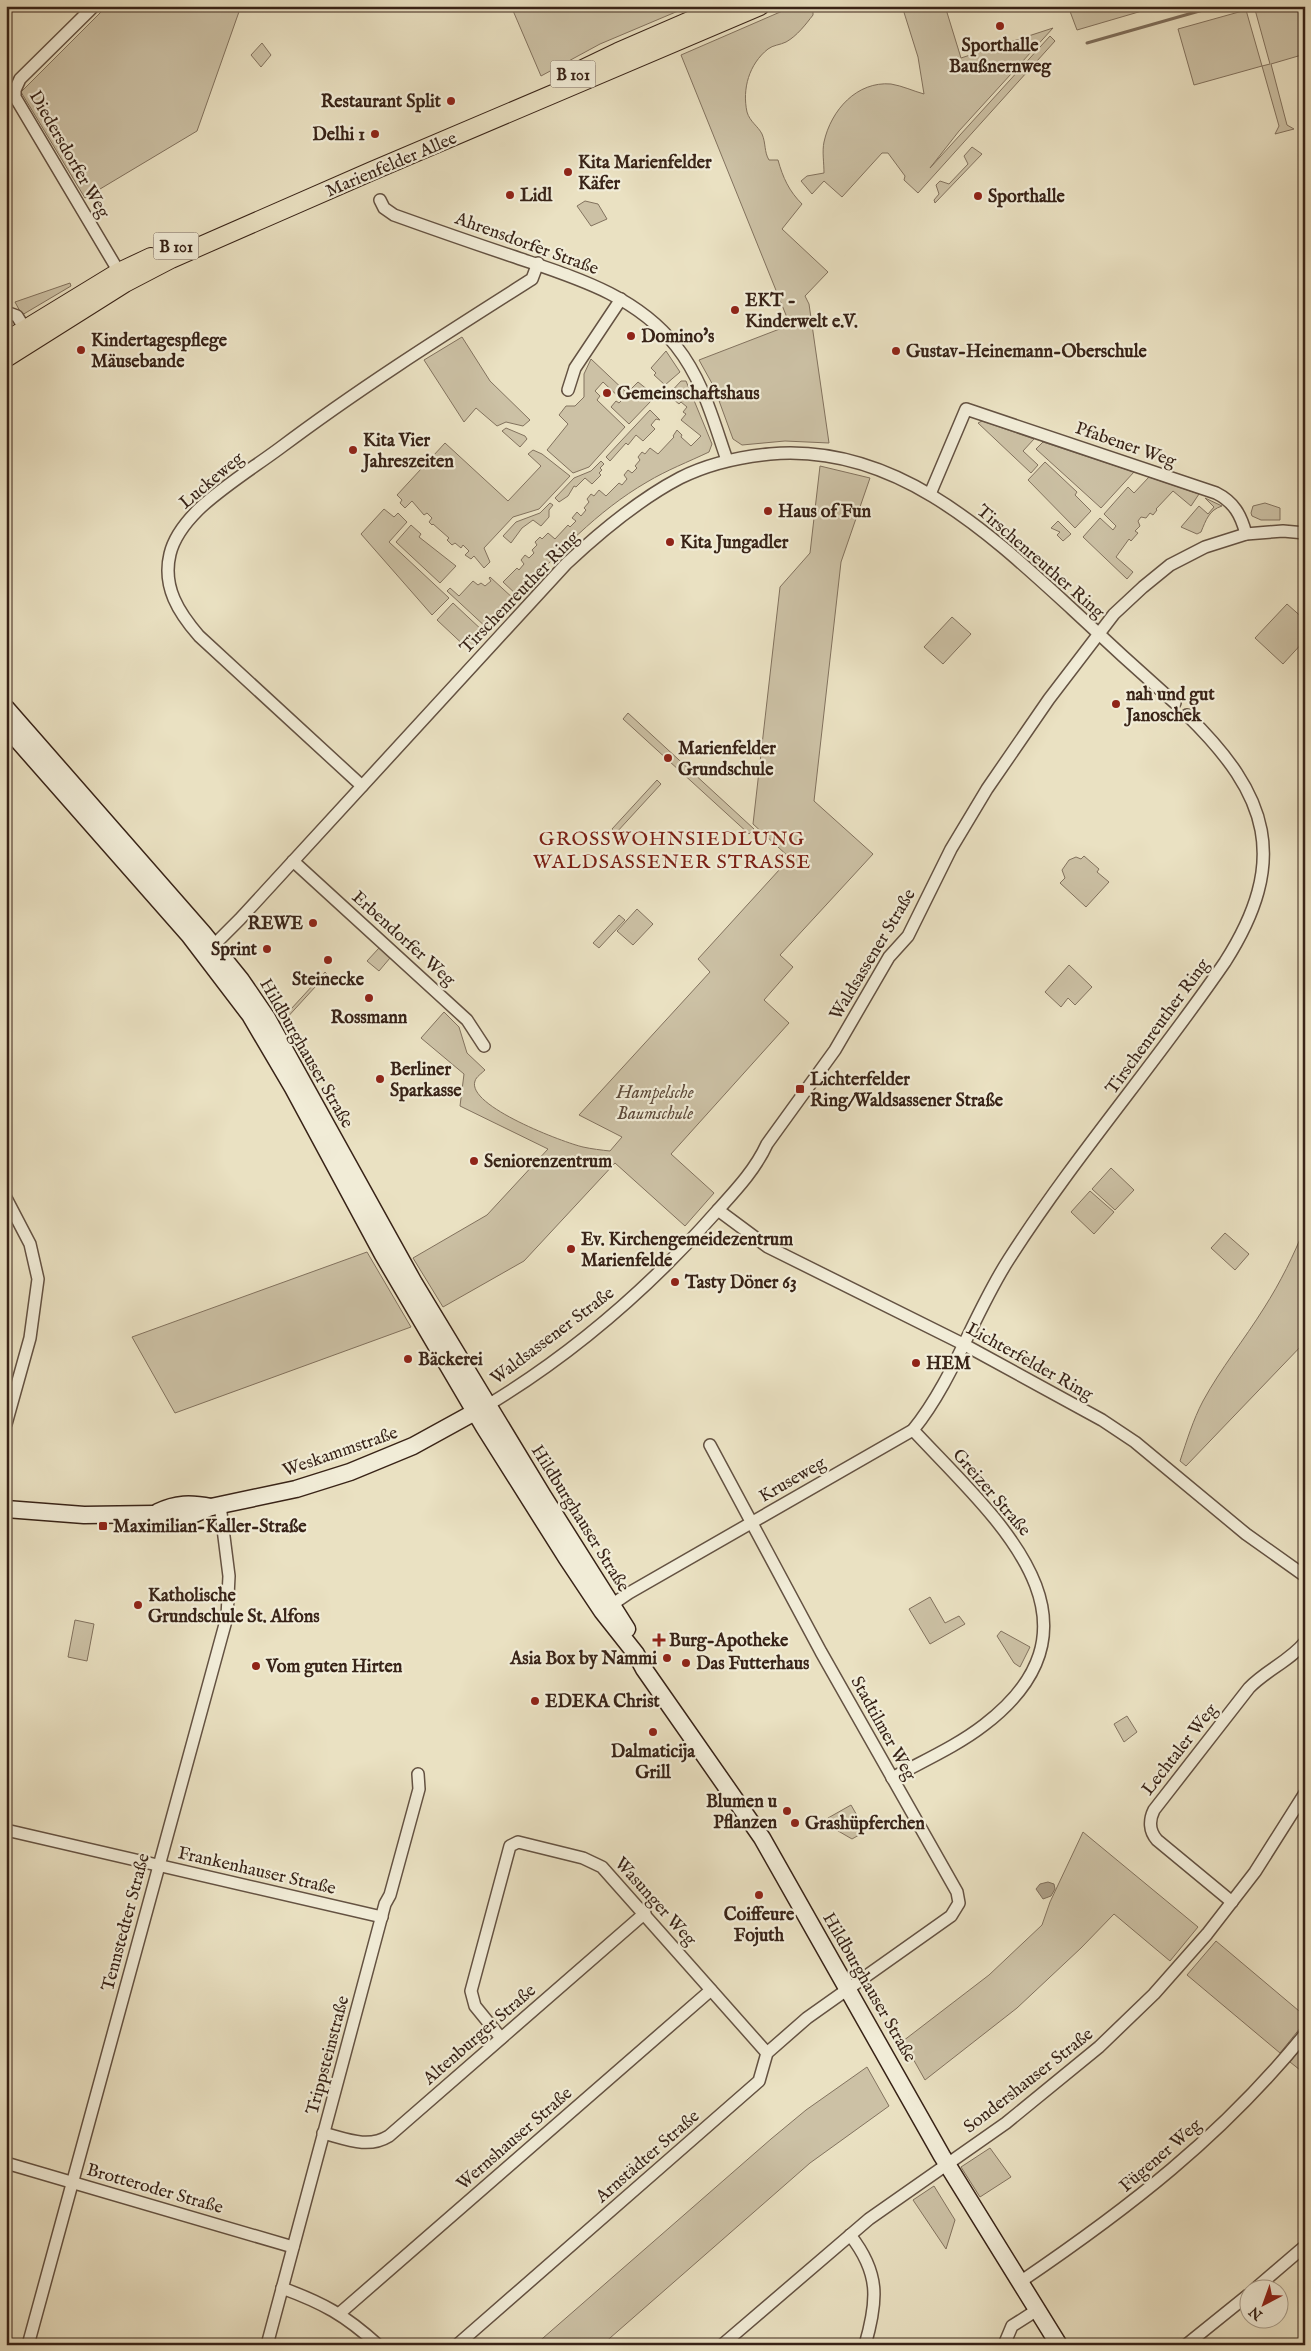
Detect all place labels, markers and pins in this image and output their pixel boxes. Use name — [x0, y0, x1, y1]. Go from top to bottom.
marker: Sporthalle Baußnernweg — [994, 20, 1006, 32]
place label: Sporthalle Baußnernweg — [949, 35, 1052, 79]
place label: Restaurant Split — [321, 91, 442, 114]
marker: Restaurant Split — [445, 95, 457, 107]
place label: Delhi 1 — [312, 124, 365, 147]
marker: Delhi 1 — [369, 128, 381, 140]
place label: Kita Marienfelder Käfer — [578, 152, 712, 196]
marker: Kita Marienfelder Käfer — [562, 166, 574, 178]
place label: Lidl — [520, 185, 553, 208]
place label: Sporthalle — [988, 186, 1066, 209]
marker: Lidl — [504, 189, 516, 201]
marker: Sporthalle — [972, 190, 984, 202]
place label: EKT - Kinderwelt e.V. — [745, 290, 858, 334]
marker: EKT - Kinderwelt e.V. — [729, 304, 741, 316]
place label: Domino's — [641, 326, 715, 349]
place label: Kindertagespflege Mäusebande — [91, 330, 228, 374]
marker: Domino's — [625, 330, 637, 342]
place label: Gustav-Heinemann-Oberschule — [906, 341, 1148, 364]
marker: Kindertagespflege Mäusebande — [75, 344, 87, 356]
marker: Gustav-Heinemann-Oberschule — [890, 345, 902, 357]
place label: Gemeinschaftshaus — [617, 383, 760, 406]
marker: Gemeinschaftshaus — [601, 387, 613, 399]
place label: Kita Vier Jahreszeiten — [361, 430, 454, 474]
marker: Kita Vier Jahreszeiten — [347, 444, 359, 456]
place label: Haus of Fun — [778, 501, 872, 524]
marker: Haus of Fun — [762, 505, 774, 517]
place label: Kita Jungadler — [680, 532, 789, 555]
marker: Kita Jungadler — [664, 536, 676, 548]
place label: nah und gut Janoschek — [1124, 684, 1215, 728]
marker: nah und gut Janoschek — [1110, 698, 1122, 710]
place label: Marienfelder Grundschule — [678, 738, 776, 782]
marker: Marienfelder Grundschule — [662, 752, 674, 764]
place label: REWE — [247, 913, 304, 936]
marker: REWE — [307, 917, 319, 929]
place label: Sprint — [211, 939, 258, 962]
marker: Sprint — [261, 943, 273, 955]
marker: Steinecke — [322, 954, 334, 966]
place label: Steinecke — [292, 969, 365, 992]
marker: Rossmann — [363, 992, 375, 1004]
place label: Rossmann — [331, 1007, 408, 1030]
place label: Berliner Sparkasse — [390, 1059, 462, 1103]
place label: Lichterfelder Ring/Waldsassener Straße — [810, 1069, 1004, 1113]
marker: Berliner Sparkasse — [374, 1073, 386, 1085]
marker: Lichterfelder Ring/Waldsassener Straße — [794, 1083, 806, 1095]
place label: Seniorenzentrum — [484, 1151, 612, 1174]
marker: Seniorenzentrum — [468, 1155, 480, 1167]
place label: Ev. Kirchengemeidezentrum Marienfelde — [581, 1229, 793, 1273]
marker: Ev. Kirchengemeidezentrum Marienfelde — [565, 1243, 577, 1255]
place label: Tasty Döner 63 — [684, 1272, 797, 1295]
marker: Tasty Döner 63 — [669, 1276, 681, 1288]
place label: Bäckerei — [418, 1349, 483, 1372]
marker: Bäckerei — [402, 1353, 414, 1365]
place label: HEM — [926, 1353, 971, 1376]
marker: HEM — [910, 1357, 922, 1369]
place label: Maximilian-Kaller-Straße — [113, 1516, 307, 1539]
marker: Maximilian-Kaller-Straße — [97, 1520, 109, 1532]
place label: Katholische Grundschule St. Alfons — [148, 1585, 320, 1629]
marker: Katholische Grundschule St. Alfons — [132, 1599, 144, 1611]
place label: Burg-Apotheke — [669, 1630, 789, 1653]
marker: Burg-Apotheke — [653, 1634, 665, 1646]
place label: Asia Box by Nammi — [509, 1648, 657, 1671]
marker: Asia Box by Nammi — [661, 1652, 673, 1664]
place label: Das Futterhaus — [696, 1653, 810, 1676]
place label: Vom guten Hirten — [265, 1656, 403, 1679]
marker: Das Futterhaus — [680, 1657, 692, 1669]
marker: Vom guten Hirten — [250, 1660, 262, 1672]
place label: EDEKA Christ — [545, 1691, 660, 1714]
marker: EDEKA Christ — [529, 1695, 541, 1707]
marker: Dalmaticija Grill — [647, 1726, 659, 1738]
place label: Dalmaticija Grill — [611, 1741, 696, 1785]
place label: Blumen u Pflanzen — [706, 1791, 778, 1835]
marker: Blumen u Pflanzen — [781, 1805, 793, 1817]
place label: Grashüpferchen — [805, 1813, 925, 1836]
marker: Grashüpferchen — [789, 1817, 801, 1829]
marker: Coiffeure Fojuth — [753, 1889, 765, 1901]
place label: Coiffeure Fojuth — [724, 1904, 795, 1948]

